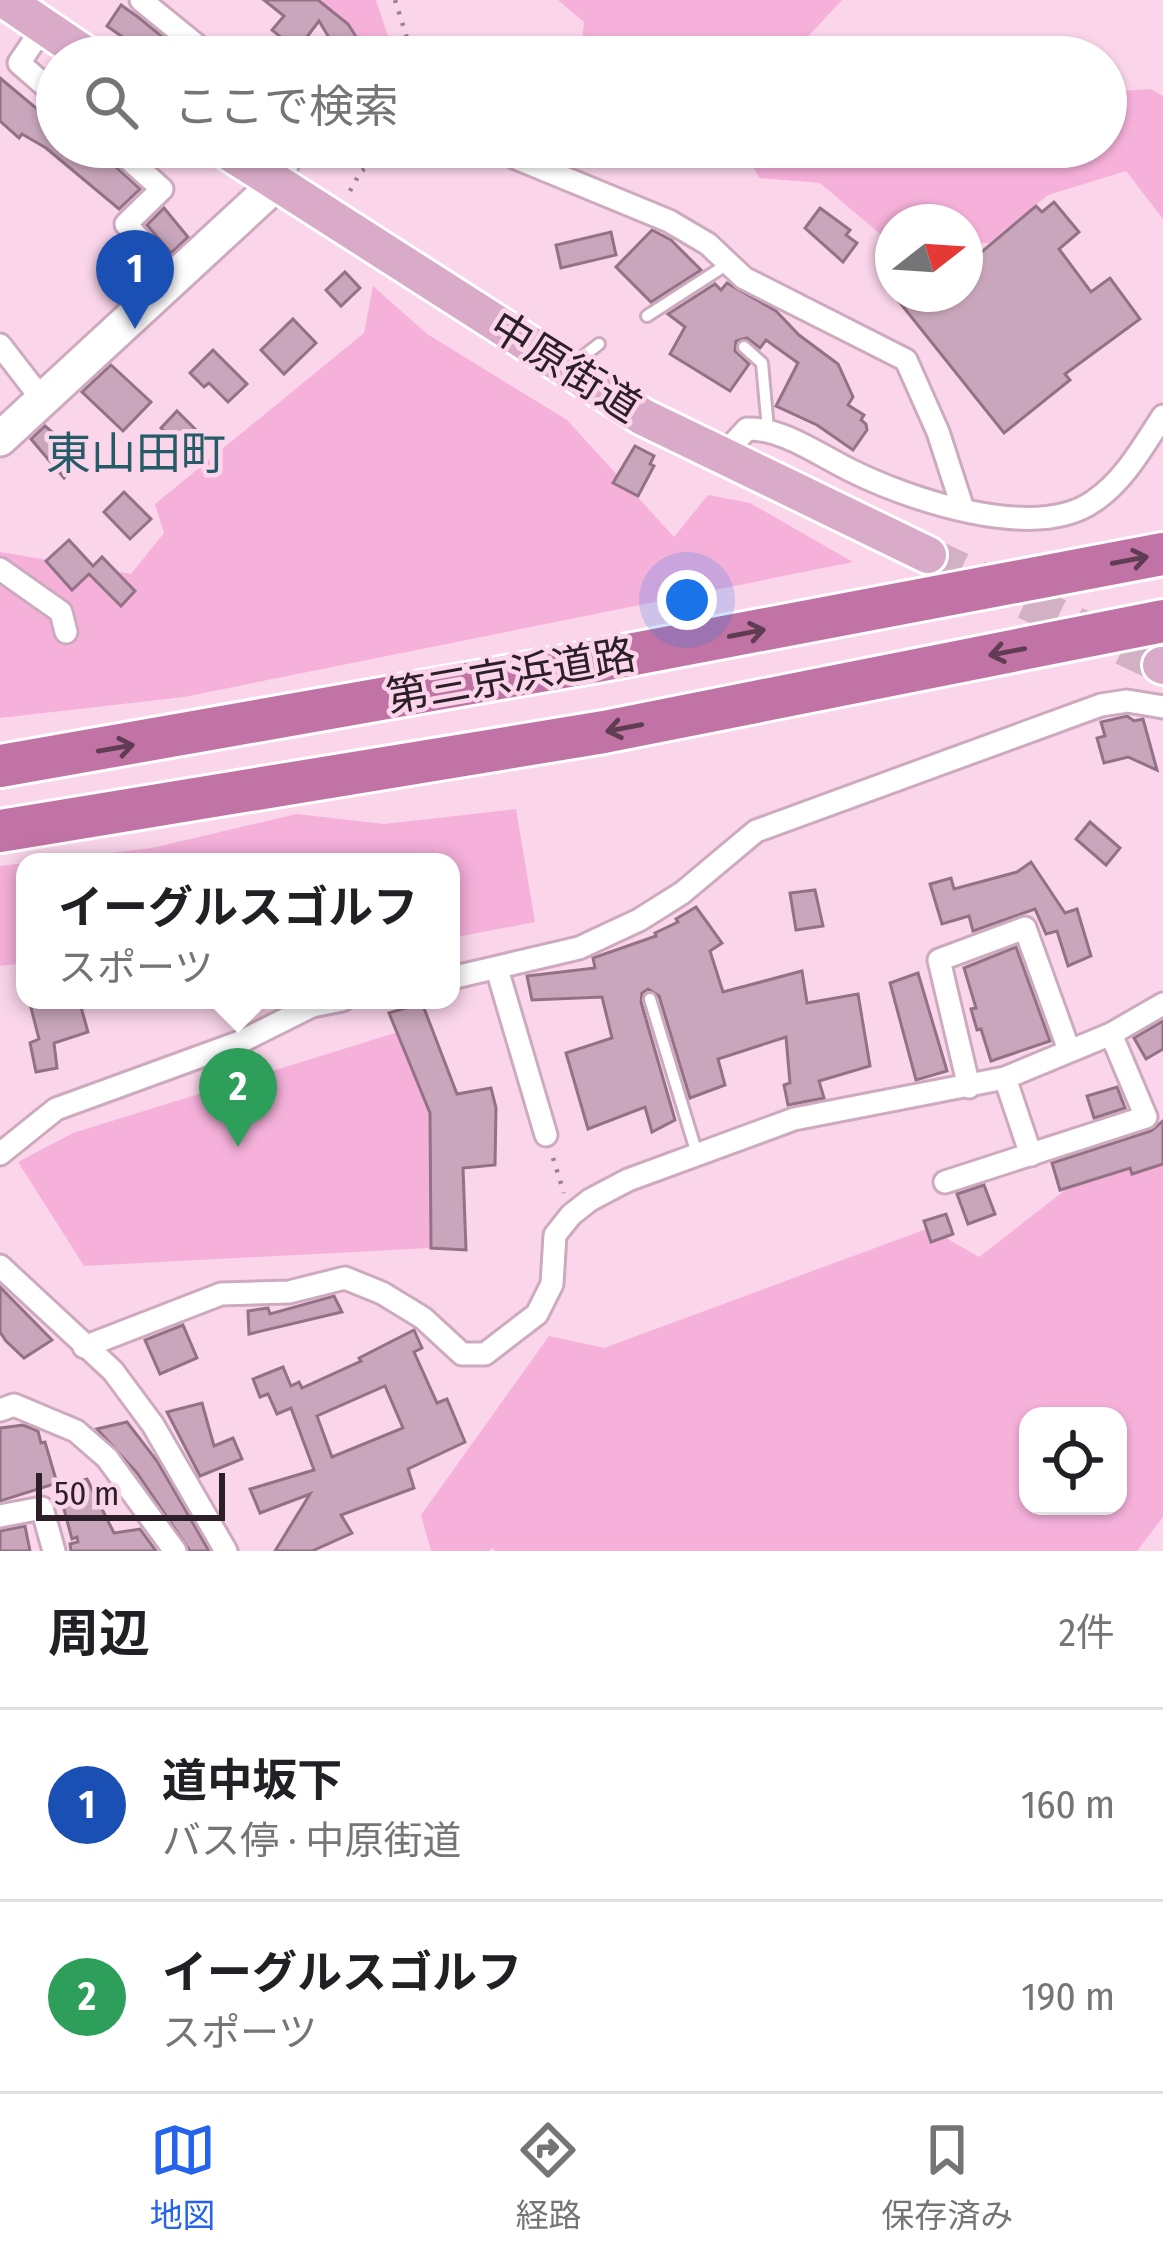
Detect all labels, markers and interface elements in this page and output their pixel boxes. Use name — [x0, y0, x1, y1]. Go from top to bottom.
search box — [36, 36, 1127, 168]
icon: search — [78, 69, 144, 135]
text: ここで検索 — [174, 80, 399, 134]
north arrow — [875, 204, 983, 312]
pin: 1 — [96, 230, 174, 329]
street label: 中原街道 — [481, 301, 649, 433]
district label: 東山田町 — [46, 427, 226, 481]
one-way arrow — [1110, 548, 1149, 571]
your location — [657, 570, 717, 630]
one-way arrow — [727, 621, 766, 643]
street label: 第三京浜道路 — [383, 629, 639, 723]
one-way arrow — [988, 642, 1027, 664]
one-way arrow — [606, 717, 644, 740]
one-way arrow — [95, 736, 134, 758]
popup — [16, 853, 460, 1009]
text: イーグルスゴルフ — [58, 881, 418, 935]
text: スポーツ — [58, 945, 213, 991]
pin: 2 — [199, 1048, 277, 1147]
map controls — [1019, 1407, 1127, 1515]
button: locate — [1019, 1407, 1127, 1515]
scale bar — [36, 1467, 225, 1520]
text: 50 m — [54, 1474, 119, 1514]
text: 周辺 — [48, 1603, 150, 1665]
text: 2件 — [1059, 1610, 1115, 1656]
text: 道中坂下 — [162, 1754, 342, 1808]
text: 1 — [79, 1782, 95, 1828]
text: 160 m — [1021, 1782, 1115, 1828]
text: バス停 · 中原街道 — [162, 1818, 462, 1864]
text: イーグルスゴルフ — [162, 1946, 522, 2000]
text: 2 — [78, 1974, 96, 2020]
text: 190 m — [1021, 1974, 1115, 2020]
text: スポーツ — [162, 2010, 317, 2056]
tab: 地図 — [150, 2117, 216, 2237]
tab: 経路 — [515, 2117, 581, 2237]
tab: 保存済み — [881, 2117, 1013, 2237]

